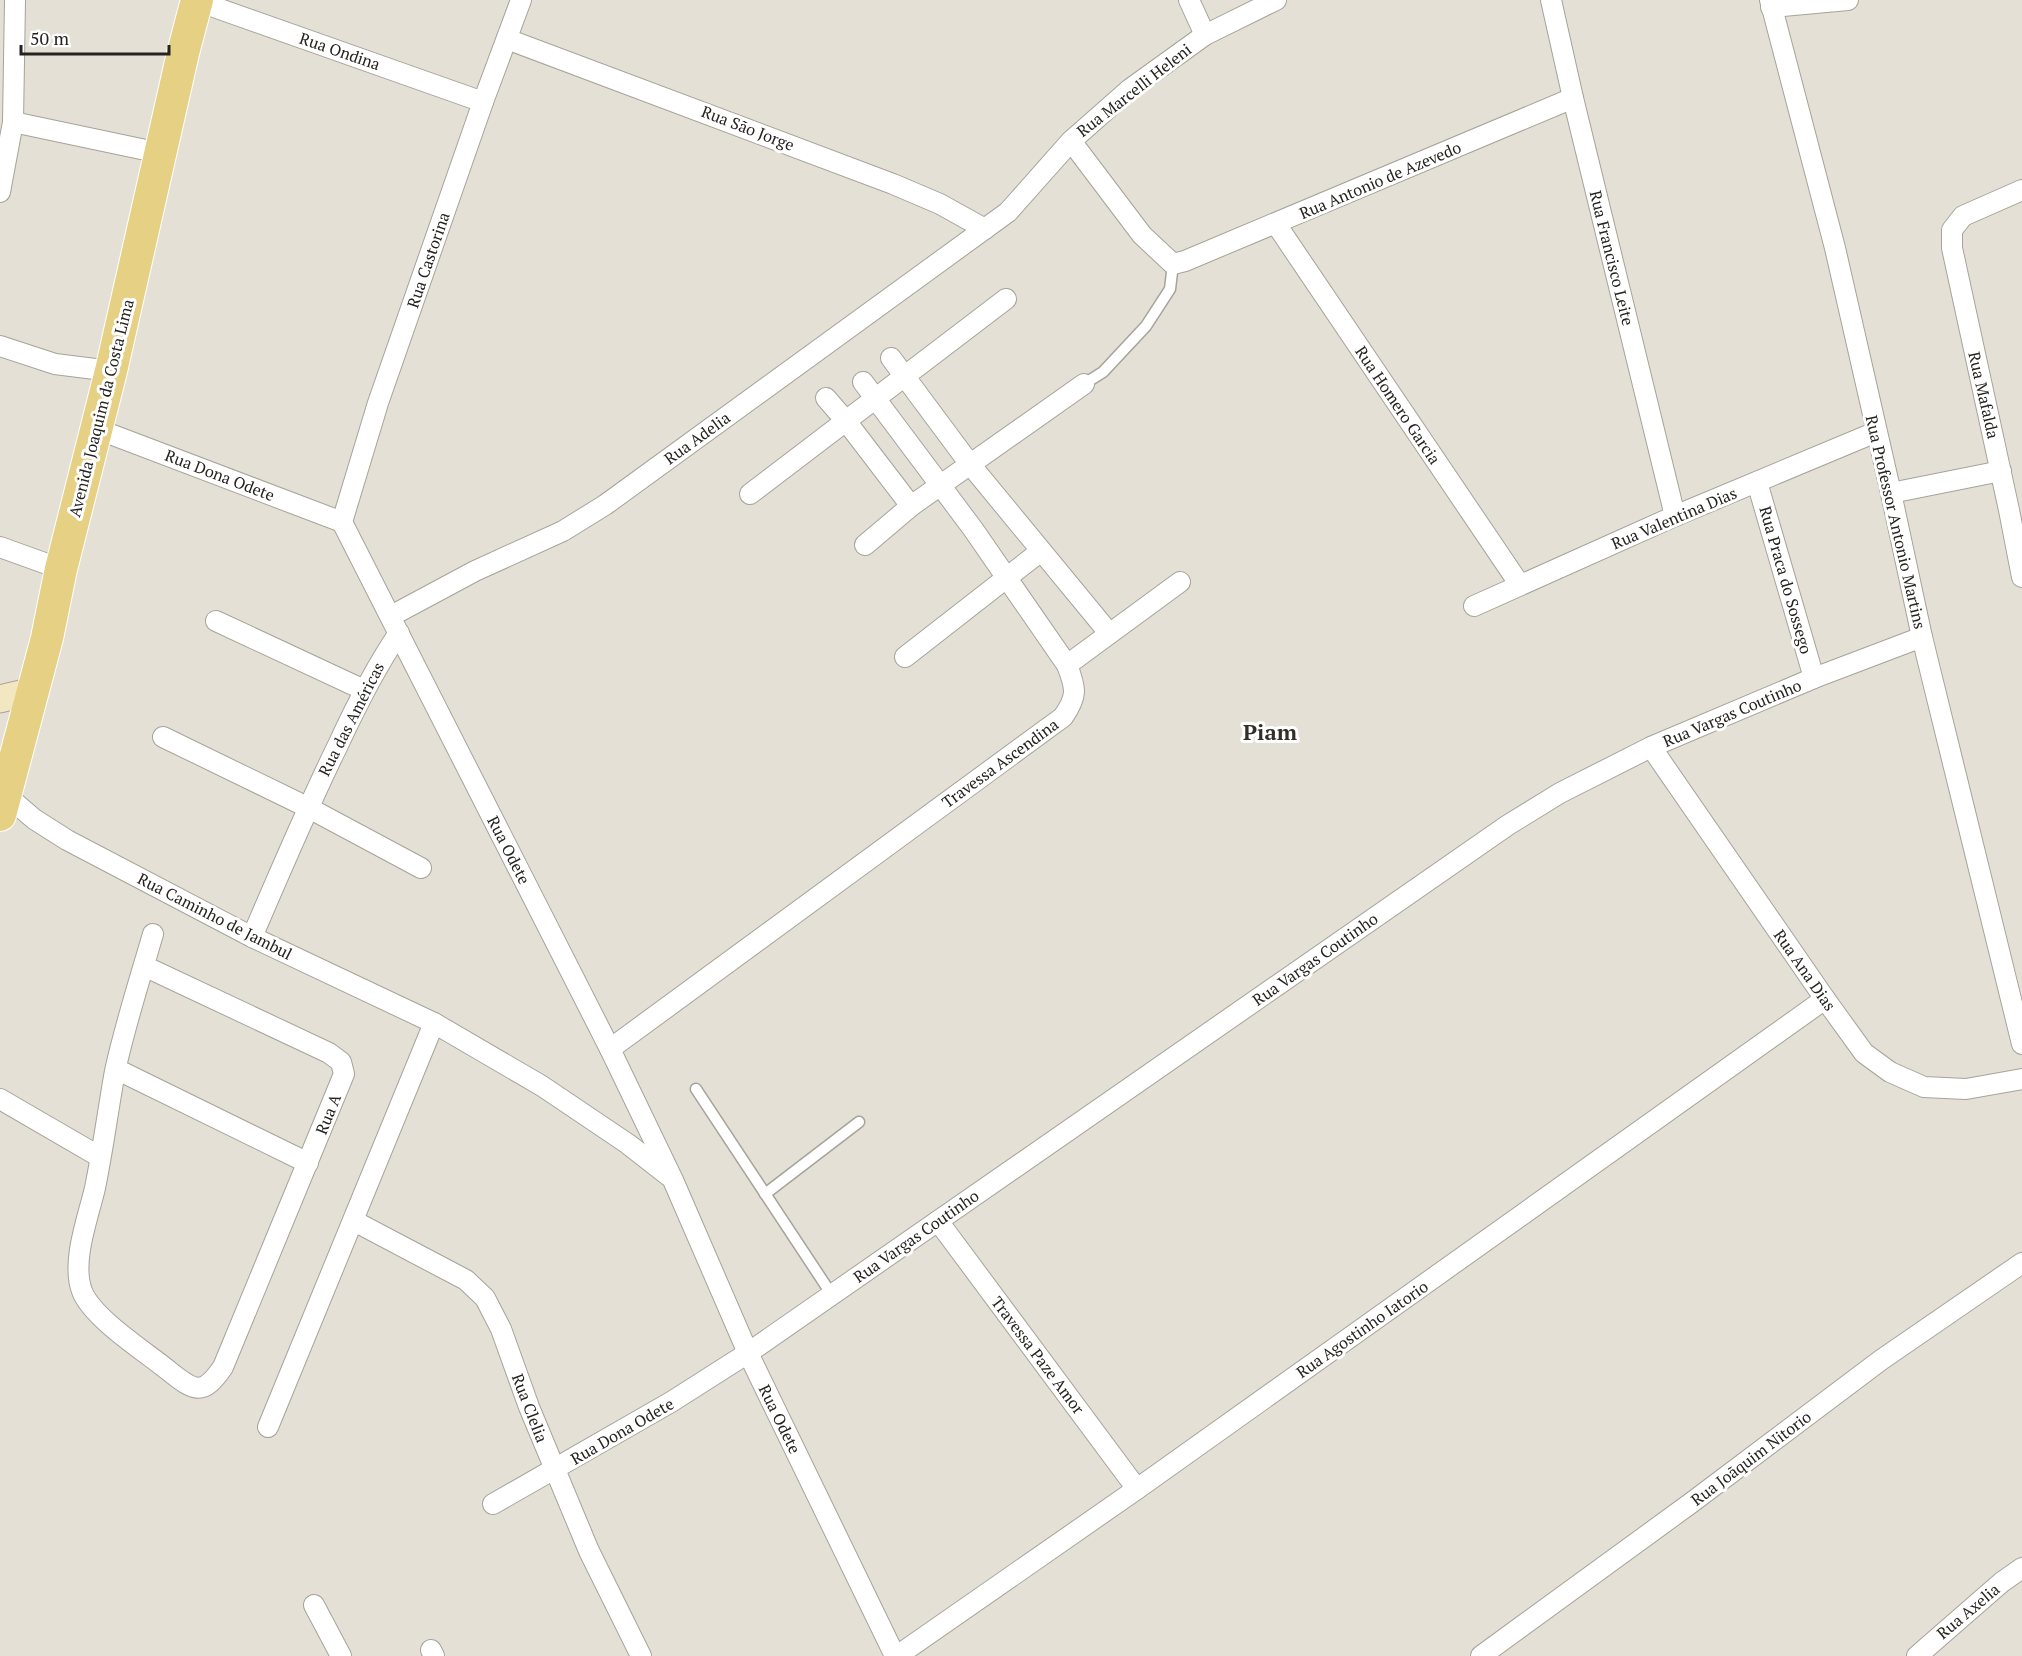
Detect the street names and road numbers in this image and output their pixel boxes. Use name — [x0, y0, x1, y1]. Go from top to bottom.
street label: Rua Ondina — [297, 27, 383, 75]
street label: Rua Marcelli Heleni — [1072, 38, 1196, 142]
street label: Rua São Jorge — [698, 100, 798, 156]
street label: Rua Antonio de Azevedo — [1296, 136, 1464, 224]
street label: Rua Francisco Leite — [1585, 188, 1639, 328]
street label: Rua Castorina — [401, 209, 455, 311]
street label: Avenida Joaquim da Costa Lima — [63, 297, 139, 519]
street label: Rua Homero Garcia — [1350, 342, 1446, 468]
street label: Rua Mafalda — [1963, 349, 2005, 441]
street label: Rua Adelia — [660, 407, 734, 469]
street label: Rua Professor Antonio Martins — [1861, 413, 1931, 631]
street label: Rua Dona Odete — [162, 444, 278, 506]
street label: Rua Valentina Dias — [1608, 482, 1740, 554]
street label: Rua Praca do Sossego — [1754, 504, 1818, 657]
street label: Rua das Américas — [313, 658, 389, 780]
street label: Rua Vargas Coutinho — [1659, 674, 1805, 752]
street label: Travessa Ascendina — [937, 713, 1063, 813]
street label: Rua Odete — [482, 812, 536, 888]
street label: Rua Caminho de Jambul — [134, 867, 296, 965]
street label: Rua Vargas Coutinho — [1248, 907, 1382, 1011]
street label: Rua Ana Dias — [1769, 925, 1841, 1015]
street label: Rua A — [310, 1090, 346, 1138]
street label: Rua Vargas Coutinho — [849, 1184, 983, 1288]
street label: Rua Agostinho Iatorio — [1292, 1275, 1432, 1383]
street label: Travessa Paze Amor — [987, 1292, 1090, 1419]
street label: Rua Clelia — [507, 1370, 553, 1446]
street label: Rua Odete — [754, 1381, 806, 1457]
street label: Rua Dona Odete — [566, 1393, 678, 1469]
street label: Rua Joãquim Nitorio — [1686, 1405, 1816, 1511]
street label: Rua Axelia — [1932, 1578, 2004, 1644]

